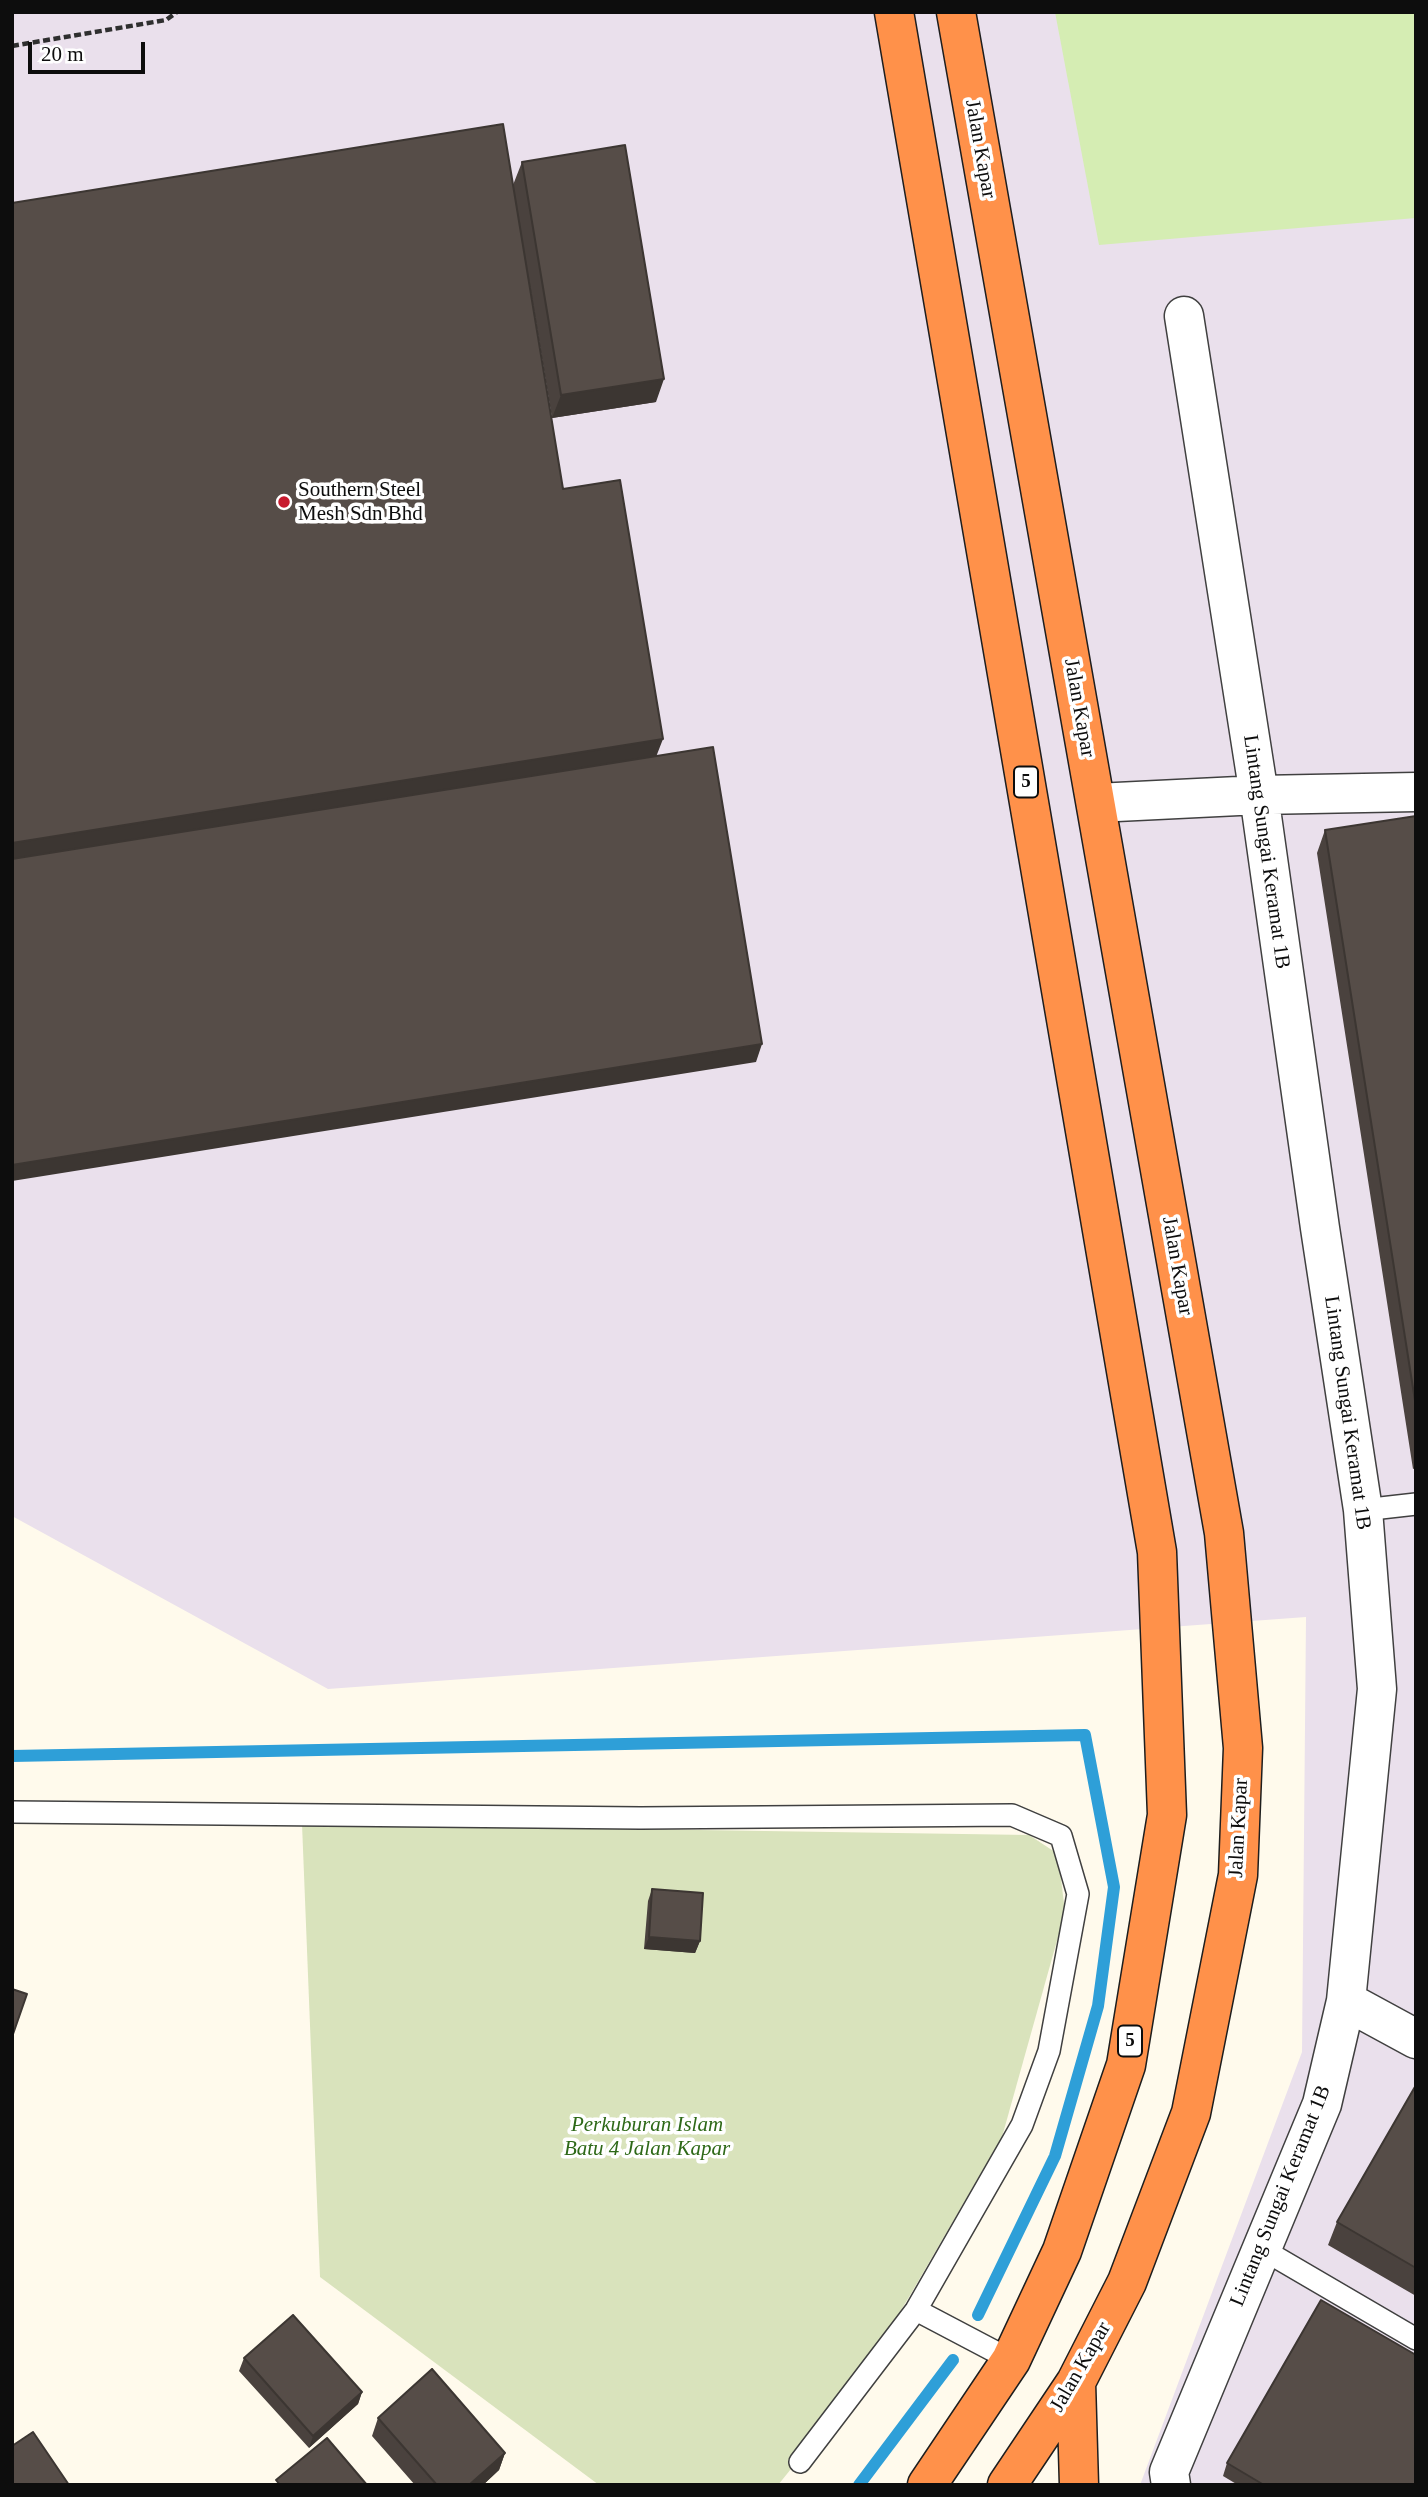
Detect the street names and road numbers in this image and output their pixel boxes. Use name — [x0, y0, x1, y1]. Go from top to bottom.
street label: Jalan Kapar — [959, 98, 1001, 200]
street label: Jalan Kapar — [1058, 657, 1100, 759]
street label: Lintang Sungai Keramat 1B — [1237, 733, 1295, 971]
road number: 5 — [1014, 766, 1038, 797]
street label: Jalan Kapar — [1156, 1215, 1198, 1317]
street label: Lintang Sungai Keramat 1B — [1318, 1294, 1376, 1532]
street label: Jalan Kapar — [1224, 1778, 1254, 1878]
road number: 5 — [1118, 2025, 1142, 2056]
street label: Lintang Sungai Keramat 1B — [1225, 2082, 1337, 2310]
street label: Jalan Kapar — [1045, 2318, 1117, 2416]

